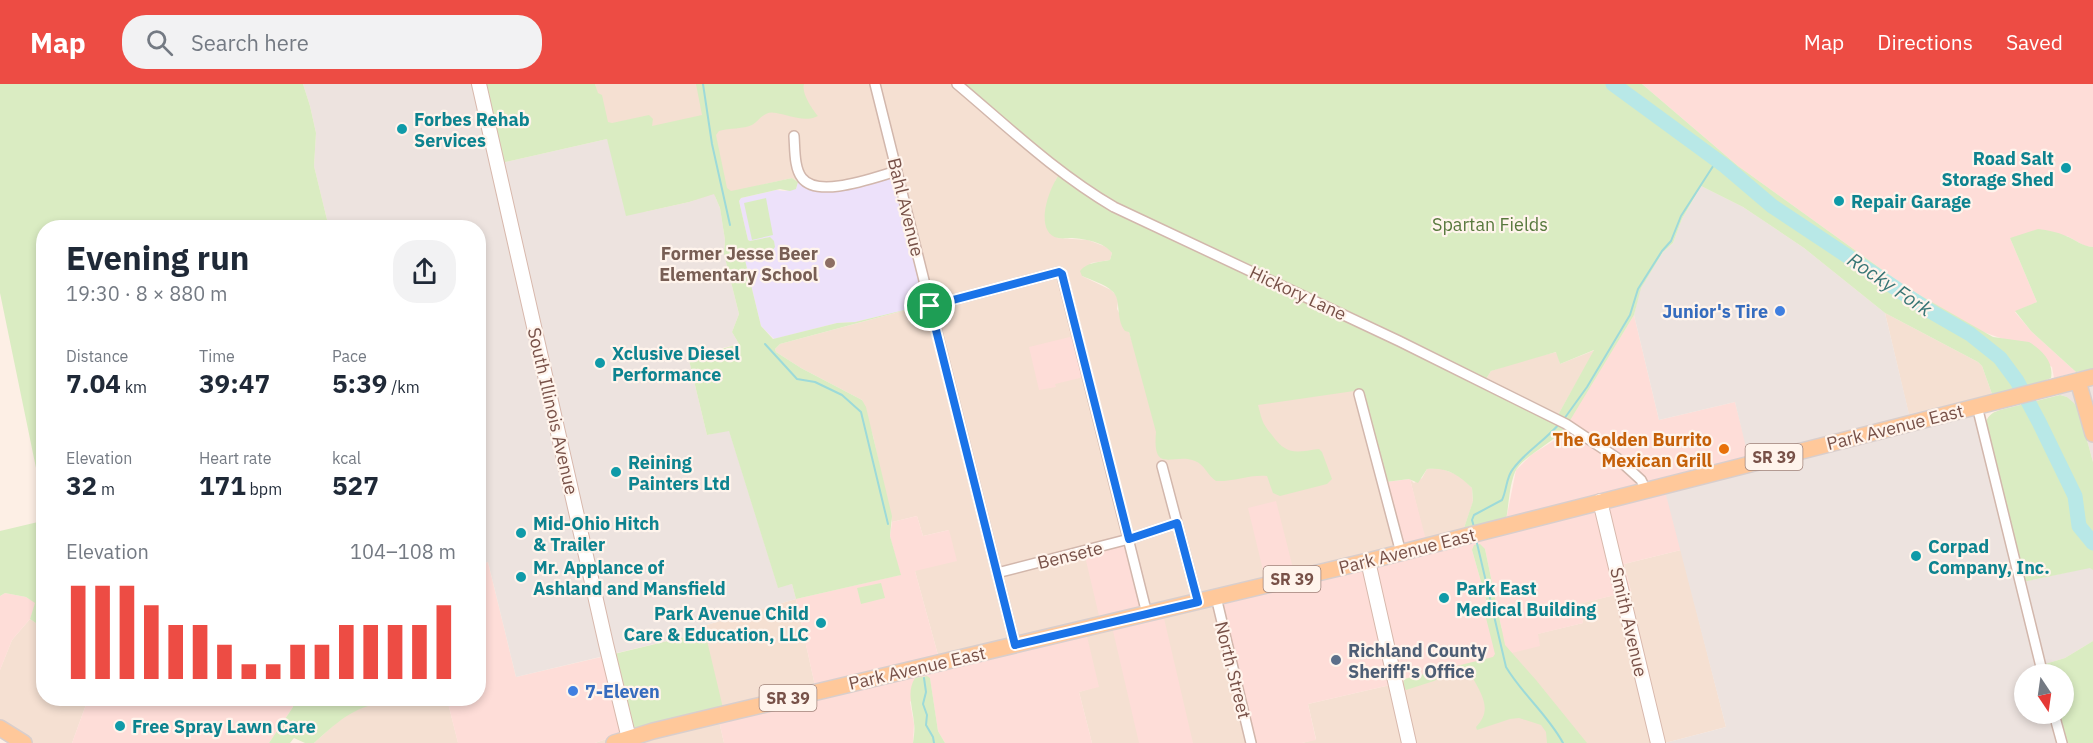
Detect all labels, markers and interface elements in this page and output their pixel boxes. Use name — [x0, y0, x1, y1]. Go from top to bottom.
search box — [122, 15, 542, 69]
text: Map — [30, 24, 86, 61]
icon: search — [143, 26, 176, 59]
text: Search here — [191, 28, 309, 57]
text: Map — [1804, 28, 1844, 56]
text: Directions — [1877, 28, 1973, 56]
text: Saved — [2006, 28, 2063, 56]
place label: Forbes Rehab Services — [414, 108, 530, 152]
marker: Forbes Rehab Services — [395, 122, 409, 136]
place label: Road Salt Storage Shed — [1941, 147, 2054, 191]
street label: Bahl Avenue — [883, 155, 929, 259]
marker: Road Salt Storage Shed — [2059, 161, 2073, 175]
place label: Repair Garage — [1851, 190, 1971, 213]
marker: Repair Garage — [1832, 194, 1846, 208]
park label: Spartan Fields — [1432, 213, 1548, 236]
text: Evening run — [66, 236, 250, 279]
button: share — [393, 240, 456, 303]
place label: Former Jesse Beer Elementary School — [659, 242, 819, 286]
water label: Rocky Fork — [1843, 246, 1938, 322]
marker: Former Jesse Beer Elementary School — [823, 256, 837, 270]
street label: Hickory Lane — [1246, 261, 1350, 326]
text: 19:30 · 8 × 880 m — [66, 280, 227, 307]
pin — [904, 280, 955, 331]
icon: arrive — [913, 289, 946, 322]
place label: Junior's Tire — [1662, 300, 1768, 323]
marker: Junior's Tire — [1773, 304, 1787, 318]
street label: South Illinois Avenue — [523, 325, 583, 497]
place label: Xclusive Diesel Performance — [612, 342, 740, 386]
text: Distance — [66, 346, 128, 366]
text: Time — [199, 346, 235, 366]
text: Pace — [332, 346, 367, 366]
marker: Xclusive Diesel Performance — [593, 356, 607, 370]
text: 7.04 — [66, 366, 121, 400]
text: 39:47 — [199, 366, 270, 400]
text: 5:39 — [332, 366, 387, 400]
text: km — [121, 377, 147, 397]
text: /km — [387, 377, 420, 397]
street label: Park Avenue East — [1824, 399, 1966, 455]
place label: The Golden Burrito Mexican Grill — [1552, 428, 1713, 472]
marker: The Golden Burrito Mexican Grill — [1717, 442, 1731, 456]
road number: SR 39 — [1746, 444, 1802, 470]
text: Elevation — [66, 448, 132, 468]
text: Heart rate — [199, 448, 272, 468]
text: kcal — [332, 448, 361, 468]
place label: Reining Painters Ltd — [628, 451, 730, 495]
marker: Reining Painters Ltd — [609, 465, 623, 479]
text: 32 — [66, 468, 97, 502]
text: 171 — [199, 468, 246, 502]
text: 527 — [332, 468, 379, 502]
text: m — [97, 479, 115, 499]
text: bpm — [246, 479, 282, 499]
place label: Mid-Ohio Hitch & Trailer — [533, 512, 660, 556]
street label: Park Avenue East — [1336, 523, 1478, 579]
marker: Mid-Ohio Hitch & Trailer — [514, 526, 528, 540]
place label: Corpad Company, Inc. — [1928, 535, 2050, 579]
street label: Bensete — [1035, 536, 1105, 574]
text: Elevation — [66, 538, 149, 565]
text: 104–108 m — [350, 538, 456, 565]
marker: Corpad Company, Inc. — [1909, 549, 1923, 563]
place label: Mr. Applance of Ashland and Mansfield — [533, 556, 726, 600]
street label: Smith Avenue — [1605, 565, 1653, 679]
road number: SR 39 — [1264, 566, 1320, 592]
marker: Mr. Applance of Ashland and Mansfield — [514, 570, 528, 584]
place label: Park East Medical Building — [1456, 577, 1596, 621]
marker: Park East Medical Building — [1437, 591, 1451, 605]
place label: Park Avenue Child Care & Education, LLC — [624, 602, 809, 646]
marker: Park Avenue Child Care & Education, LLC — [814, 616, 828, 630]
street label: North Street — [1210, 619, 1256, 721]
place label: Richland County Sheriff's Office — [1348, 639, 1487, 683]
street label: Park Avenue East — [846, 641, 988, 695]
marker: Richland County Sheriff's Office — [1329, 653, 1343, 667]
north arrow — [2014, 664, 2074, 724]
map controls — [2014, 664, 2074, 724]
place label: 7-Eleven — [585, 680, 660, 703]
marker: 7-Eleven — [566, 684, 580, 698]
road number: SR 39 — [760, 685, 816, 711]
place label: Free Spray Lawn Care — [132, 715, 316, 738]
marker: Free Spray Lawn Care — [113, 719, 127, 733]

